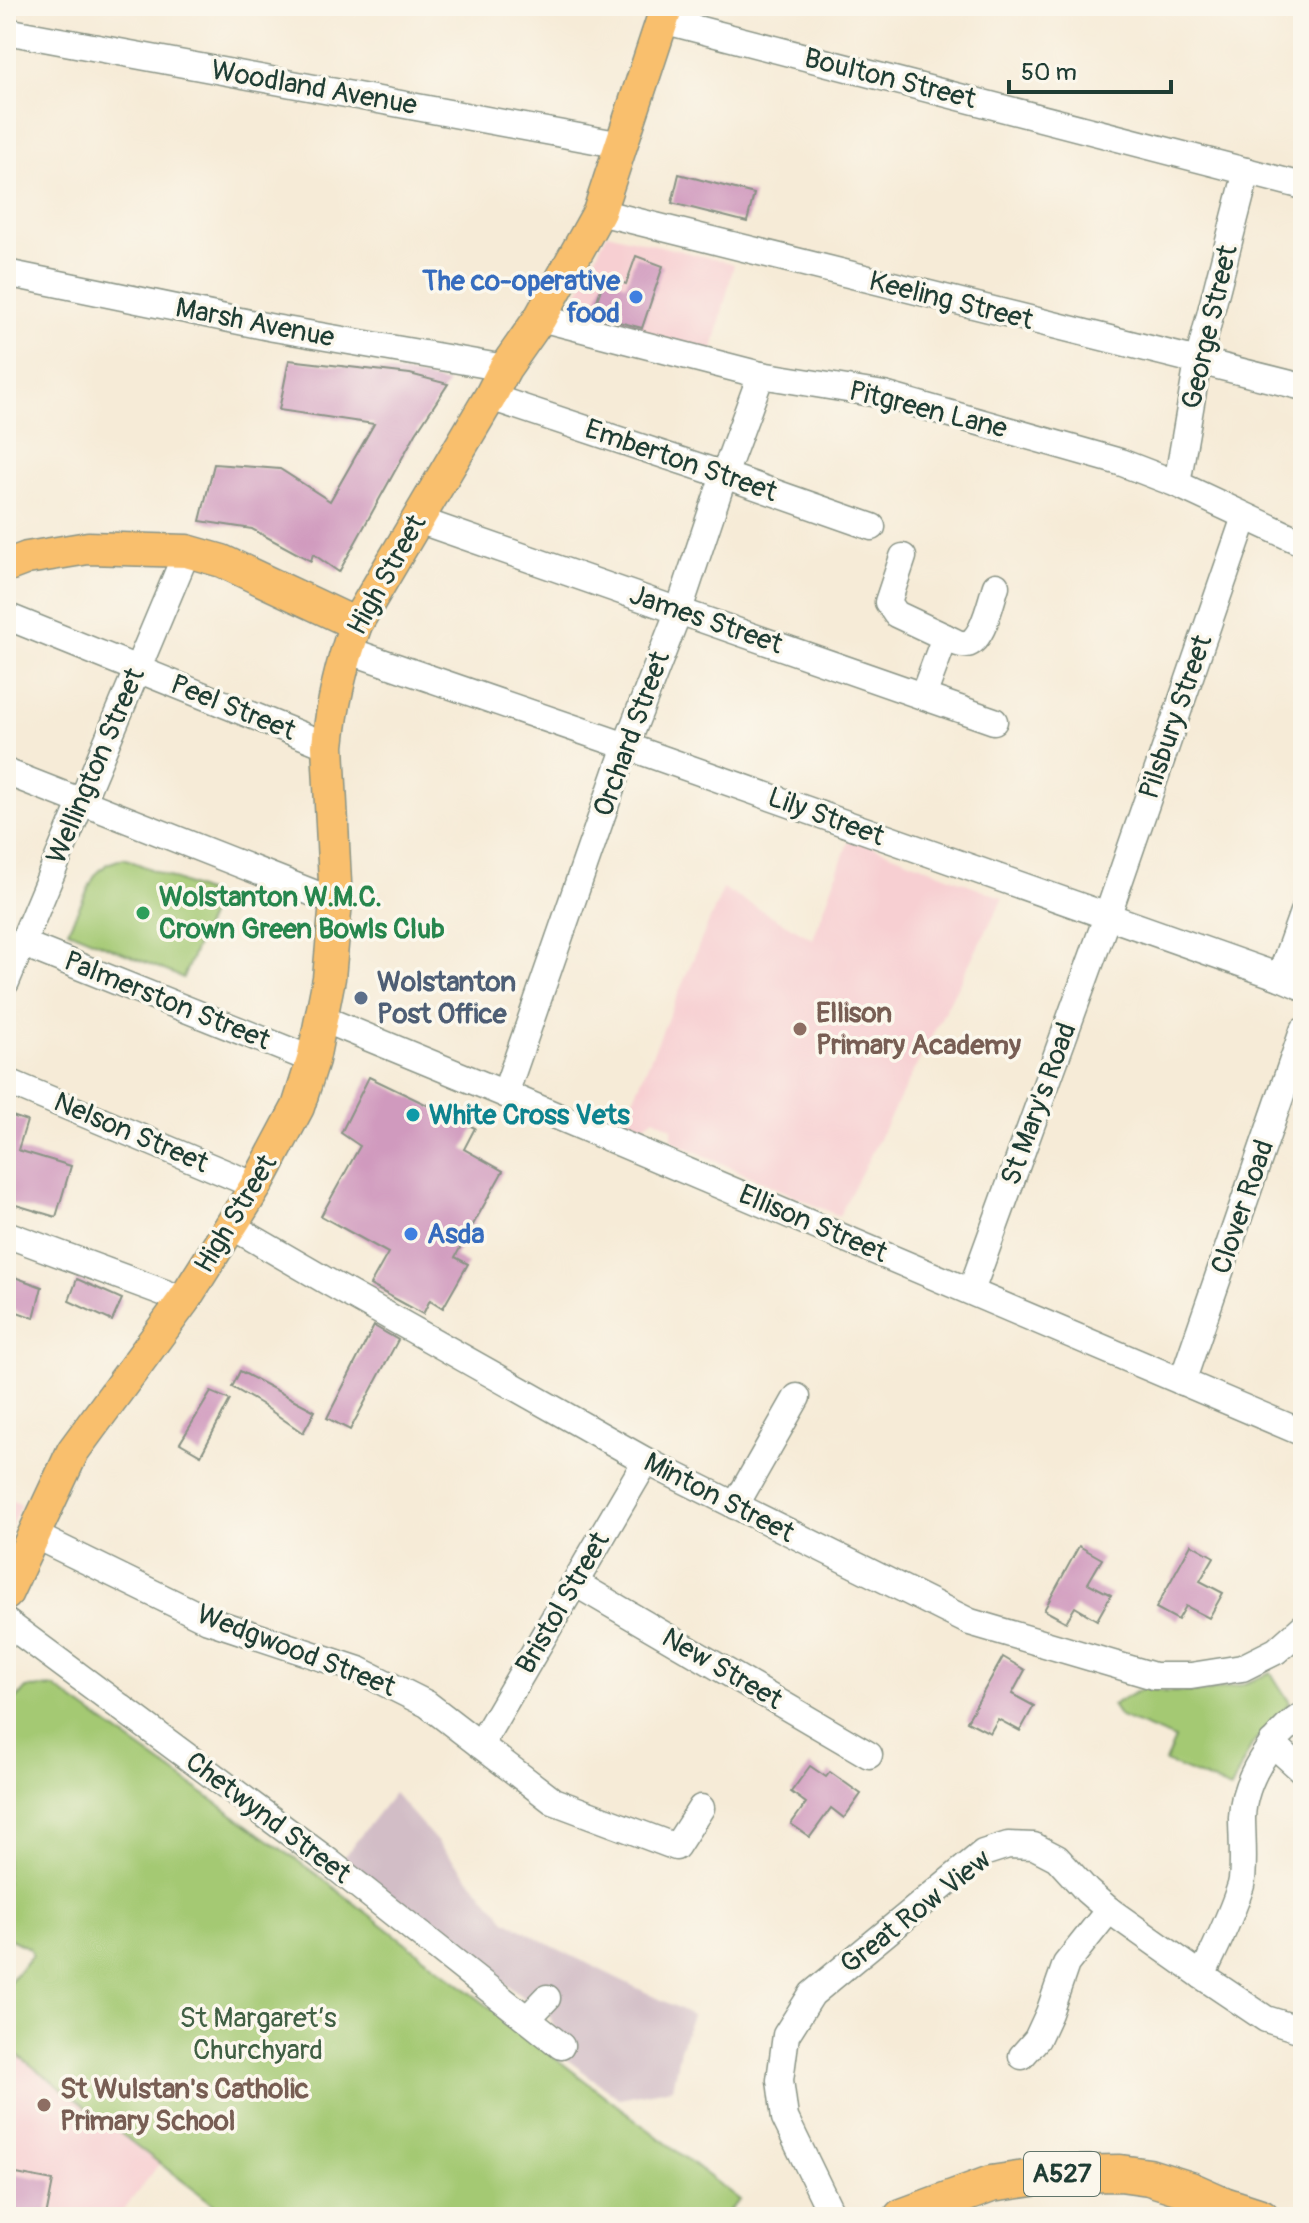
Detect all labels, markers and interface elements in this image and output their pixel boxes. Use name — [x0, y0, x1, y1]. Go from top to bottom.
street label: Boulton Street — [801, 41, 980, 117]
scale bar — [1009, 44, 1171, 94]
street label: Woodland Avenue — [208, 53, 420, 123]
text: 50 m — [1021, 58, 1077, 87]
street label: George Street — [1174, 241, 1246, 412]
place label: The co-operative food — [421, 264, 621, 331]
street label: Keeling Street — [865, 264, 1037, 338]
marker: The co-operative food — [627, 288, 645, 306]
street label: Marsh Avenue — [173, 290, 338, 356]
street label: Pitgreen Lane — [845, 373, 1011, 447]
street label: Emberton Street — [580, 412, 782, 510]
street label: High Street — [340, 508, 435, 641]
street label: James Street — [625, 577, 788, 663]
street label: Pilsbury Street — [1132, 630, 1221, 804]
street label: Orchard Street — [586, 646, 678, 821]
street label: Wellington Street — [39, 662, 153, 869]
street label: Peel Street — [165, 667, 301, 749]
street label: Lily Street — [763, 780, 890, 854]
place label: Wolstanton W.M.C. Crown Green Bowls Club — [159, 880, 445, 947]
marker: Wolstanton W.M.C. Crown Green Bowls Club — [134, 904, 152, 922]
street label: Palmerston Street — [59, 944, 276, 1059]
place label: Wolstanton Post Office — [377, 965, 516, 1032]
marker: Wolstanton Post Office — [352, 989, 370, 1007]
place label: Ellison Primary Academy — [816, 996, 1021, 1063]
street label: St Mary's Road — [993, 1018, 1085, 1190]
marker: Ellison Primary Academy — [791, 1020, 809, 1038]
street label: Nelson Street — [48, 1085, 214, 1182]
place label: White Cross Vets — [429, 1098, 630, 1133]
marker: White Cross Vets — [404, 1106, 422, 1124]
street label: Clover Road — [1204, 1135, 1282, 1279]
street label: High Street — [187, 1148, 285, 1280]
street label: Ellison Street — [733, 1177, 893, 1271]
place label: Asda — [427, 1217, 484, 1252]
marker: Asda — [402, 1225, 420, 1243]
street label: Minton Street — [638, 1445, 801, 1551]
street label: Bristol Street — [508, 1525, 618, 1680]
street label: Wedgwood Street — [192, 1597, 401, 1705]
street label: New Street — [655, 1620, 789, 1718]
street label: Chetwynd Street — [178, 1744, 358, 1892]
street label: Great Row View — [834, 1842, 998, 1982]
park label: St Margaret’s Churchyard — [180, 2001, 337, 2068]
place label: St Wulstan's Catholic Primary School — [60, 2072, 309, 2139]
marker: St Wulstan's Catholic Primary School — [35, 2096, 53, 2114]
road number: A527 — [1024, 2152, 1100, 2196]

